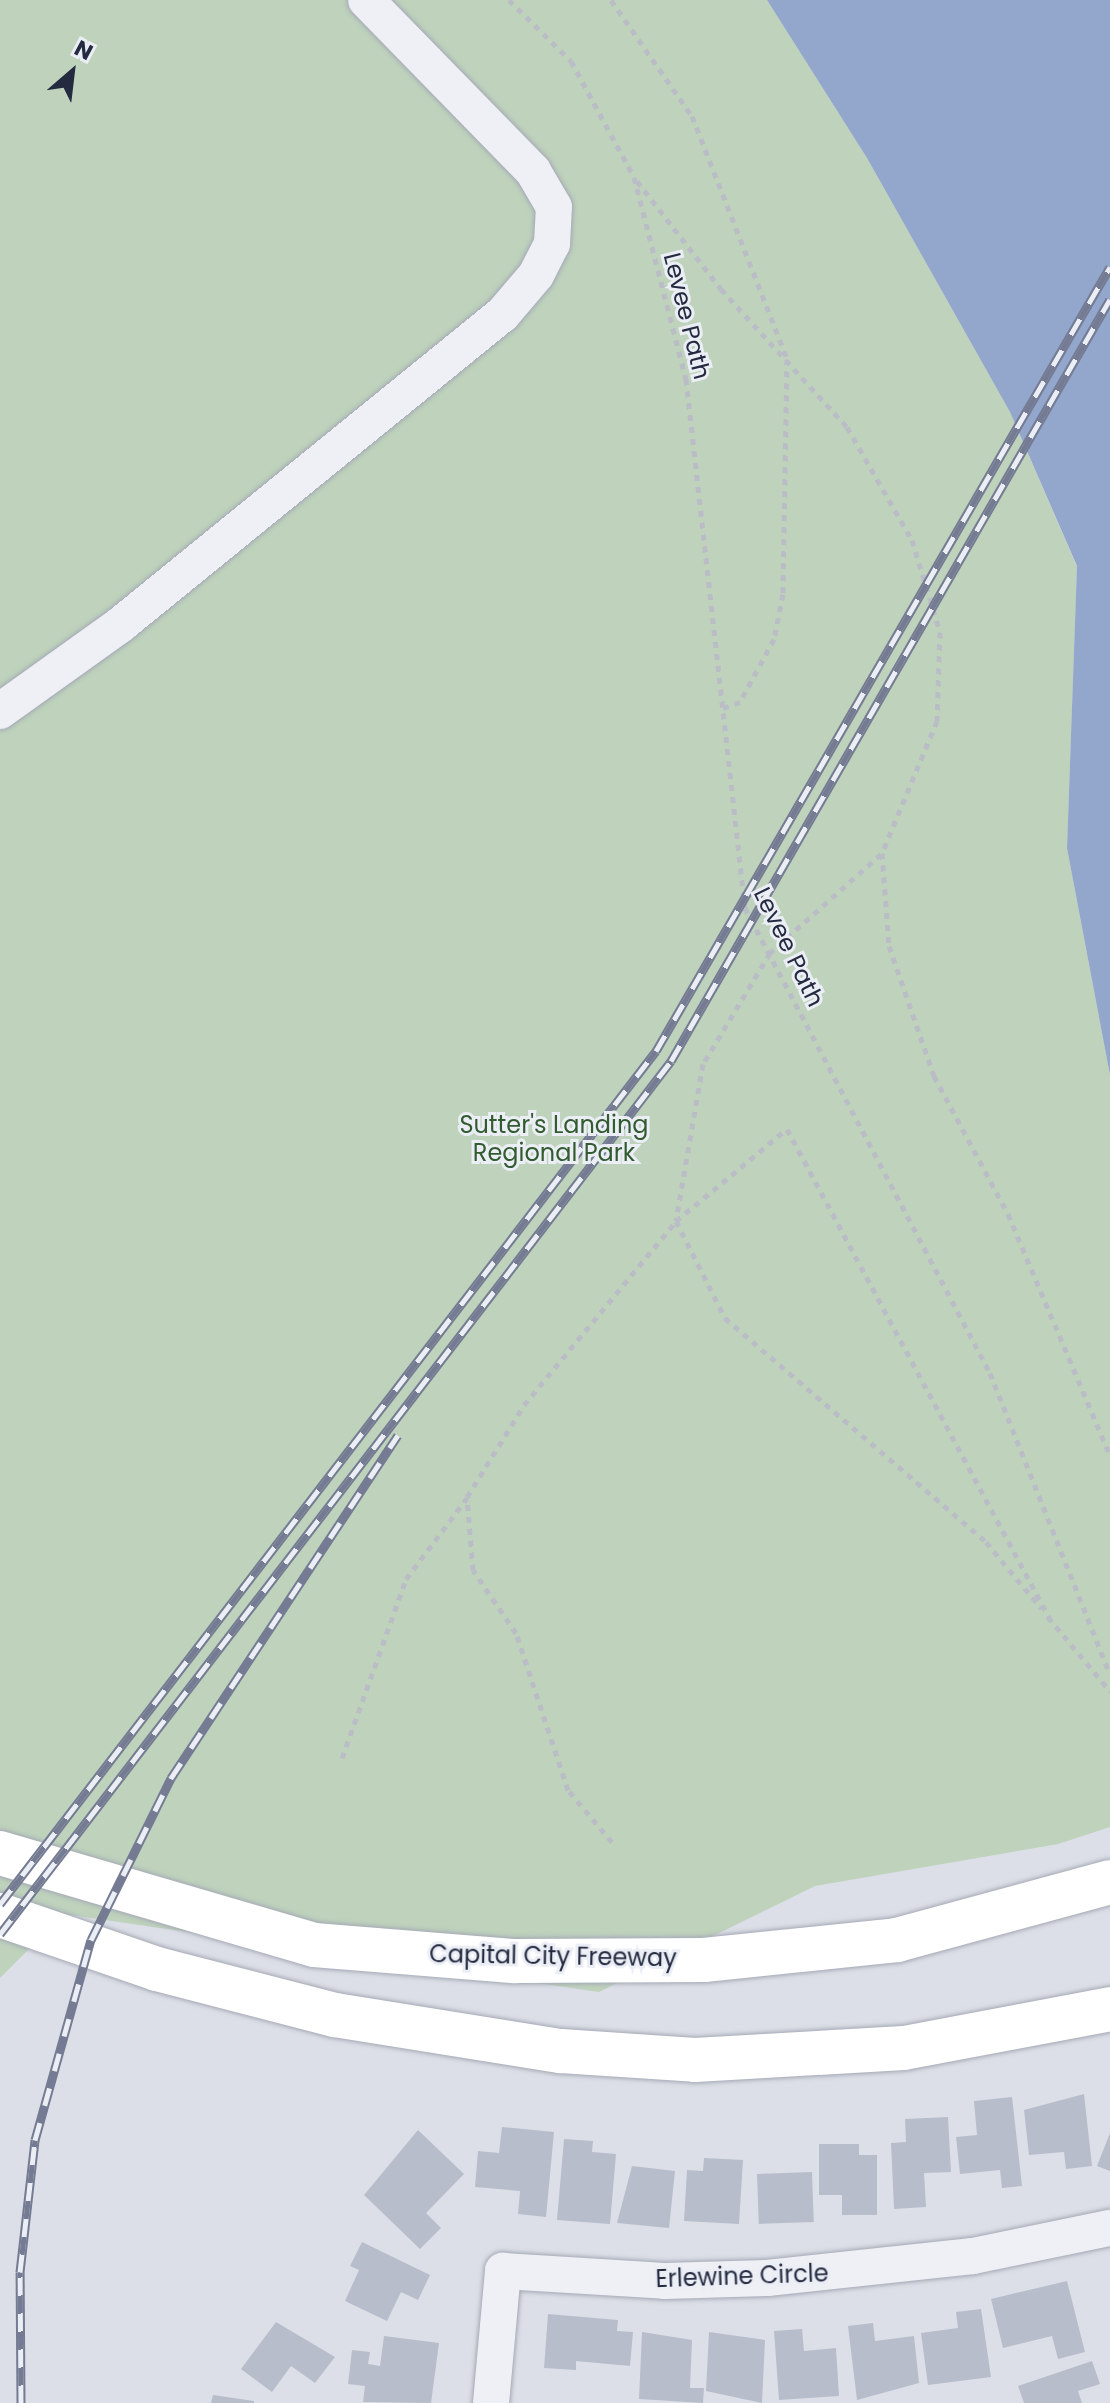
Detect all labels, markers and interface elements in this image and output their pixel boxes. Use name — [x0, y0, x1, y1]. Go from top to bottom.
north arrow — [32, 32, 112, 112]
text: N — [69, 33, 98, 68]
street label: Levee Path — [657, 250, 717, 382]
street label: Levee Path — [748, 883, 830, 1011]
park label: Sutter's Landing Regional Park — [459, 1111, 649, 1167]
street label: Capital City Freeway — [429, 1939, 677, 1973]
street label: Erlewine Circle — [655, 2259, 829, 2293]

